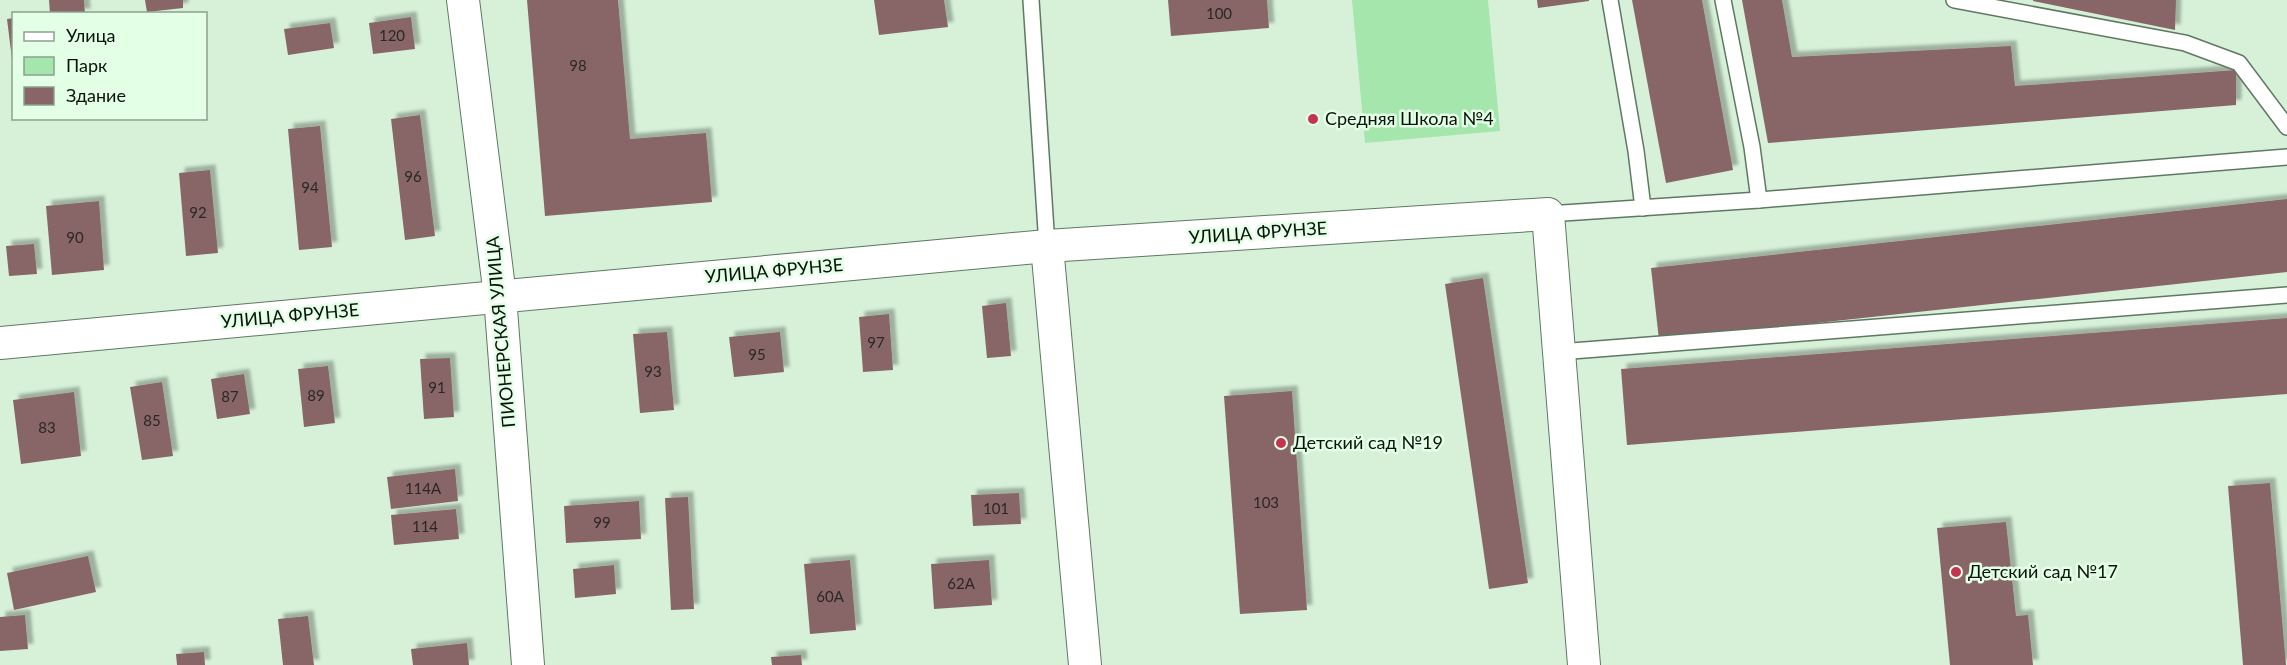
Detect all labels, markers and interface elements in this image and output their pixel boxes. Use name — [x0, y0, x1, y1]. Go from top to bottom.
house number: 100 — [1206, 4, 1232, 22]
legend — [12, 12, 207, 120]
text: Улица — [66, 24, 116, 46]
house number: 120 — [379, 26, 405, 44]
text: Парк — [66, 54, 108, 76]
house number: 98 — [569, 56, 587, 74]
text: Здание — [66, 84, 126, 106]
place label: Средняя Школа №4 — [1325, 107, 1494, 129]
marker: Средняя Школа №4 — [1306, 112, 1320, 126]
house number: 96 — [404, 167, 422, 185]
house number: 94 — [301, 178, 319, 196]
house number: 92 — [189, 203, 207, 221]
street label: УЛИЦА ФРУНЗЕ — [1188, 216, 1328, 248]
house number: 90 — [66, 228, 84, 246]
street label: ПИОНЕРСКАЯ УЛИЦА — [481, 234, 519, 429]
street label: УЛИЦА ФРУНЗЕ — [704, 253, 844, 287]
street label: УЛИЦА ФРУНЗЕ — [220, 298, 360, 332]
house number: 97 — [867, 333, 885, 351]
house number: 95 — [748, 345, 766, 363]
house number: 93 — [644, 362, 662, 380]
house number: 91 — [428, 378, 446, 396]
house number: 89 — [307, 386, 325, 404]
house number: 87 — [221, 387, 239, 405]
house number: 85 — [143, 411, 161, 429]
house number: 83 — [38, 418, 56, 436]
place label: Детский сад №19 — [1293, 431, 1443, 453]
marker: Детский сад №19 — [1274, 436, 1288, 450]
house number: 114А — [405, 479, 442, 497]
house number: 103 — [1253, 493, 1279, 511]
house number: 101 — [983, 499, 1009, 517]
house number: 99 — [593, 513, 611, 531]
house number: 114 — [412, 517, 438, 535]
place label: Детский сад №17 — [1968, 560, 2118, 582]
marker: Детский сад №17 — [1949, 565, 1963, 579]
house number: 62А — [947, 574, 976, 592]
house number: 60А — [816, 587, 845, 605]

